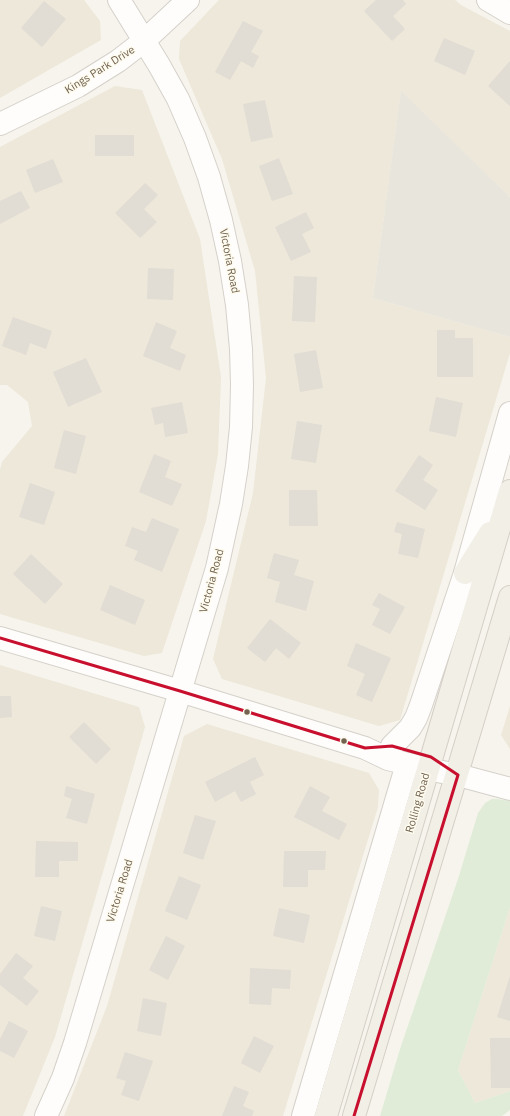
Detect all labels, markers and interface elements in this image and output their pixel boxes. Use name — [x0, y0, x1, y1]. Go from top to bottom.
street label: Kings Park Drive — [63, 43, 137, 97]
street label: Victoria Road — [216, 228, 242, 294]
street label: Victoria Road — [197, 548, 227, 614]
unlabelled marker — [242, 707, 252, 717]
unlabelled marker — [339, 736, 349, 746]
street label: Rolling Road — [403, 772, 433, 834]
street label: Victoria Road — [104, 858, 136, 924]

